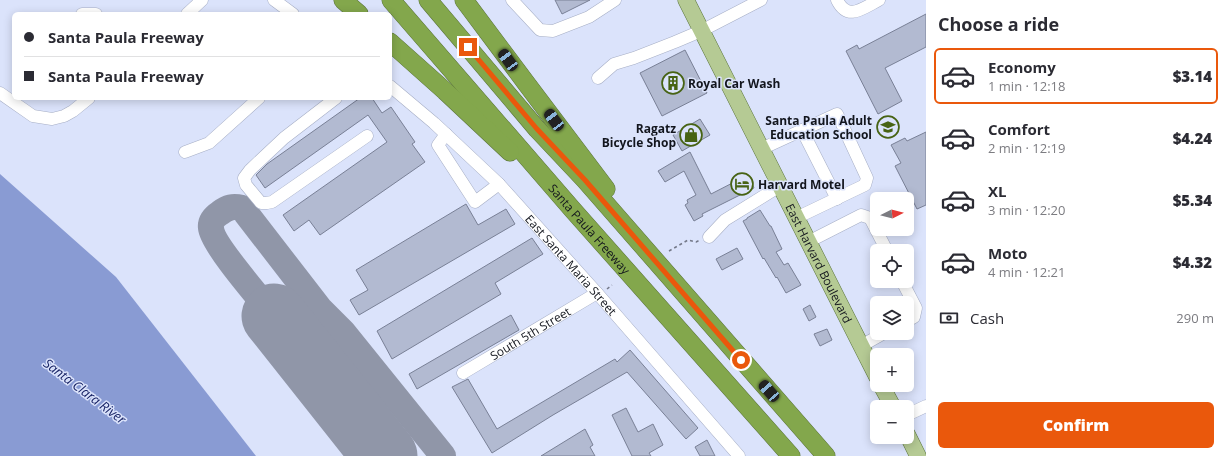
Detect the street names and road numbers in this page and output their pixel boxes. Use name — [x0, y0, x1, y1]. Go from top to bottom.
street label: Santa Paula Freeway — [545, 180, 635, 278]
street label: East Harvard Boulevard — [782, 200, 857, 326]
street label: East Santa Maria Street — [522, 211, 621, 319]
street label: South 5th Street — [486, 302, 573, 364]

